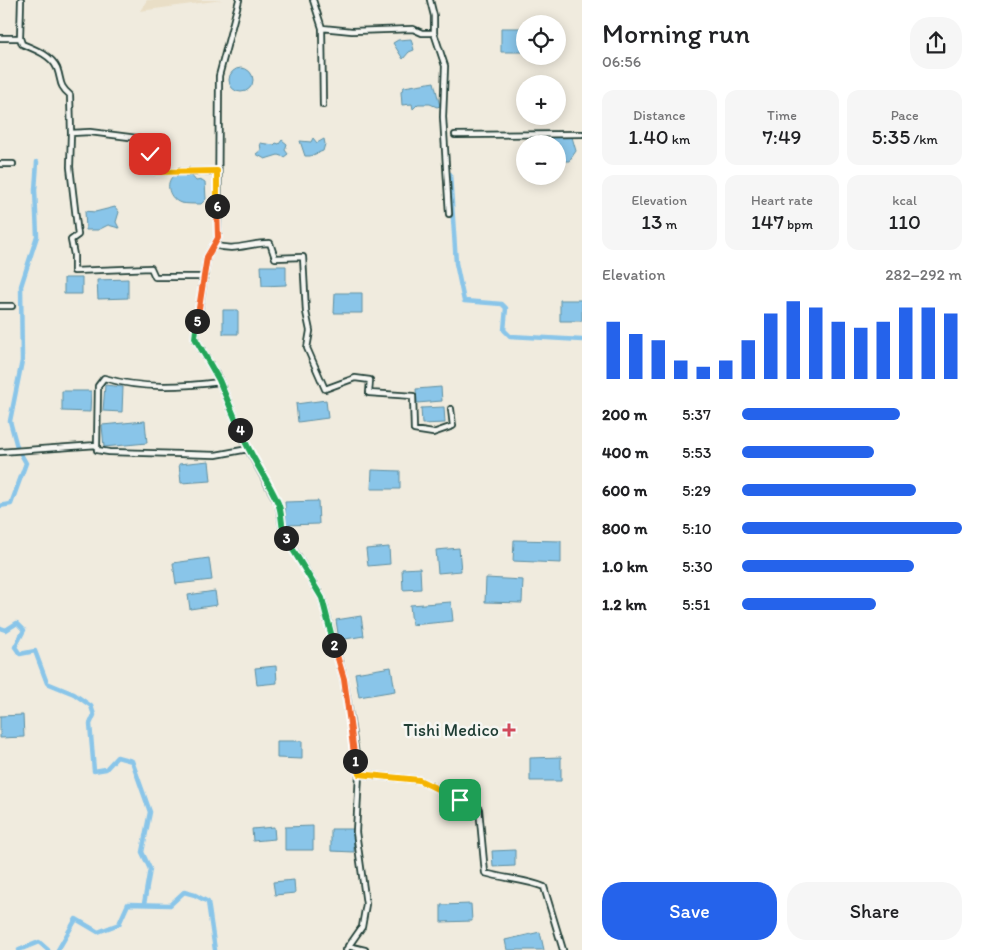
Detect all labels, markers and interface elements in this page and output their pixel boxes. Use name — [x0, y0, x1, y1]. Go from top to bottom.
map controls — [516, 15, 566, 185]
button: locate — [516, 15, 566, 65]
text: Morning run — [602, 16, 750, 50]
button: share — [910, 17, 962, 69]
text: 06:56 — [602, 52, 641, 71]
button: + — [516, 75, 566, 125]
text: Distance — [633, 107, 686, 124]
text: Time — [767, 107, 797, 124]
text: Pace — [891, 107, 919, 124]
text: 1.40 — [628, 124, 669, 149]
text: 7:49 — [762, 124, 802, 149]
text: 5:35 — [872, 124, 910, 149]
text: km — [669, 131, 690, 148]
text: /km — [910, 131, 938, 148]
pin — [129, 133, 171, 175]
button: − — [516, 135, 566, 185]
icon: check — [136, 140, 164, 168]
text: Elevation — [632, 192, 687, 209]
text: Heart rate — [751, 192, 813, 209]
text: kcal — [892, 192, 917, 209]
pin: 6 — [204, 194, 230, 218]
text: 6 — [214, 198, 221, 215]
text: 13 — [641, 209, 662, 234]
text: 147 — [751, 209, 784, 234]
text: 110 — [888, 209, 921, 234]
text: m — [662, 216, 677, 233]
text: bpm — [784, 216, 813, 233]
text: Elevation — [602, 265, 666, 284]
text: 282–292 m — [885, 265, 962, 284]
pin: 5 — [184, 308, 210, 334]
text: 5 — [194, 313, 201, 330]
text: 200 m — [602, 405, 647, 424]
text: 5:37 — [682, 405, 711, 424]
pin: 4 — [228, 418, 252, 442]
text: 4 — [236, 422, 245, 439]
text: 400 m — [602, 443, 648, 462]
text: 5:53 — [682, 443, 711, 462]
text: 600 m — [602, 481, 647, 500]
text: 5:29 — [682, 481, 711, 500]
text: 800 m — [602, 519, 648, 538]
text: 5:10 — [682, 519, 712, 538]
pin: 3 — [274, 526, 298, 550]
text: 3 — [283, 530, 290, 547]
text: 1.0 km — [602, 557, 648, 576]
text: 5:30 — [682, 557, 713, 576]
text: 1.2 km — [602, 595, 647, 614]
text: 5:51 — [682, 595, 710, 614]
pin: 2 — [322, 632, 346, 658]
text: 2 — [331, 637, 338, 654]
place label: Tishi Medico — [403, 719, 499, 741]
marker: Tishi Medico — [503, 724, 515, 736]
pin: 1 — [342, 748, 368, 774]
text: 1 — [352, 753, 359, 770]
pin — [439, 779, 481, 821]
icon: arrive — [446, 786, 474, 814]
button: Save — [602, 882, 777, 940]
button: Share — [787, 882, 962, 940]

